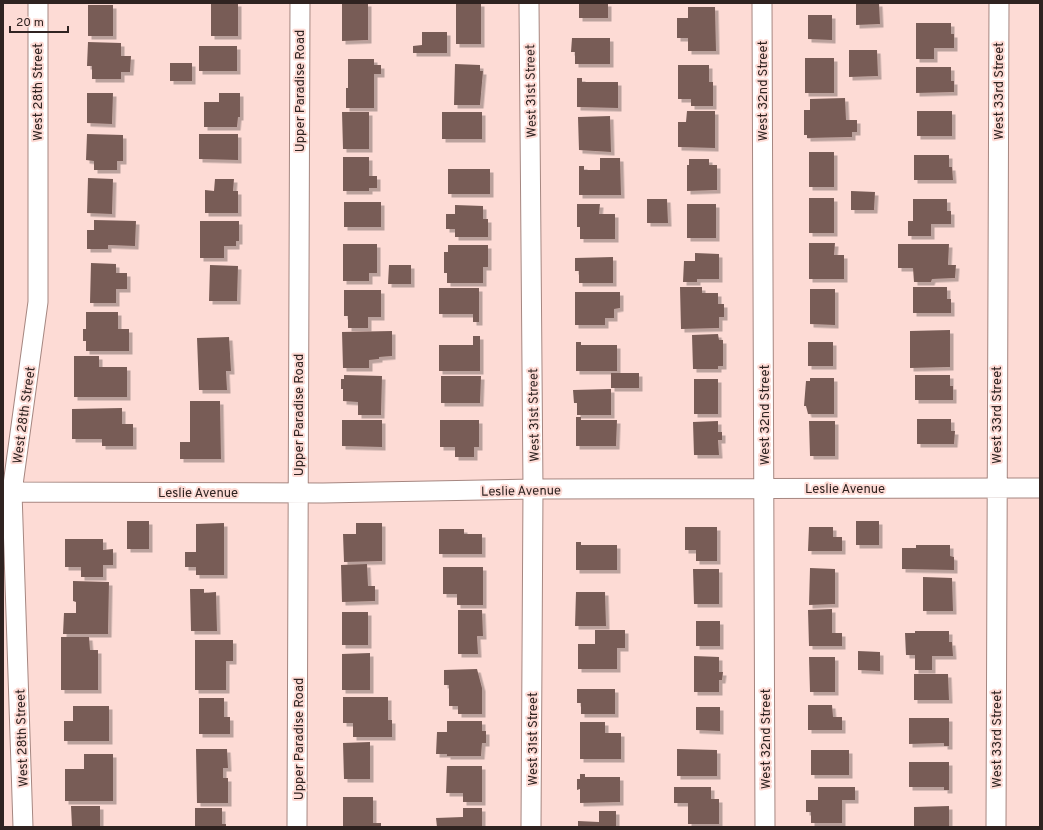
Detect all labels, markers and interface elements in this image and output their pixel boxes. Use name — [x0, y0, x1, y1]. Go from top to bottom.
scale bar — [10, 8, 68, 34]
text: 20 m — [16, 15, 44, 31]
street label: Upper Paradise Road — [293, 30, 309, 152]
street label: West 32nd Street — [756, 41, 772, 141]
street label: West 33rd Street — [992, 42, 1008, 140]
street label: West 28th Street — [31, 43, 47, 141]
street label: West 31st Street — [523, 44, 541, 138]
street label: Upper Paradise Road — [292, 354, 308, 476]
street label: West 32nd Street — [758, 365, 774, 465]
street label: West 28th Street — [10, 366, 40, 465]
street label: West 33rd Street — [990, 366, 1006, 464]
street label: West 31st Street — [526, 368, 544, 462]
street label: Leslie Avenue — [805, 482, 885, 498]
street label: Leslie Avenue — [481, 483, 561, 501]
street label: Leslie Avenue — [158, 486, 238, 502]
street label: Upper Paradise Road — [292, 678, 308, 800]
street label: West 28th Street — [13, 689, 33, 787]
street label: West 32nd Street — [759, 689, 775, 789]
street label: West 33rd Street — [990, 690, 1006, 788]
street label: West 31st Street — [526, 692, 542, 786]

